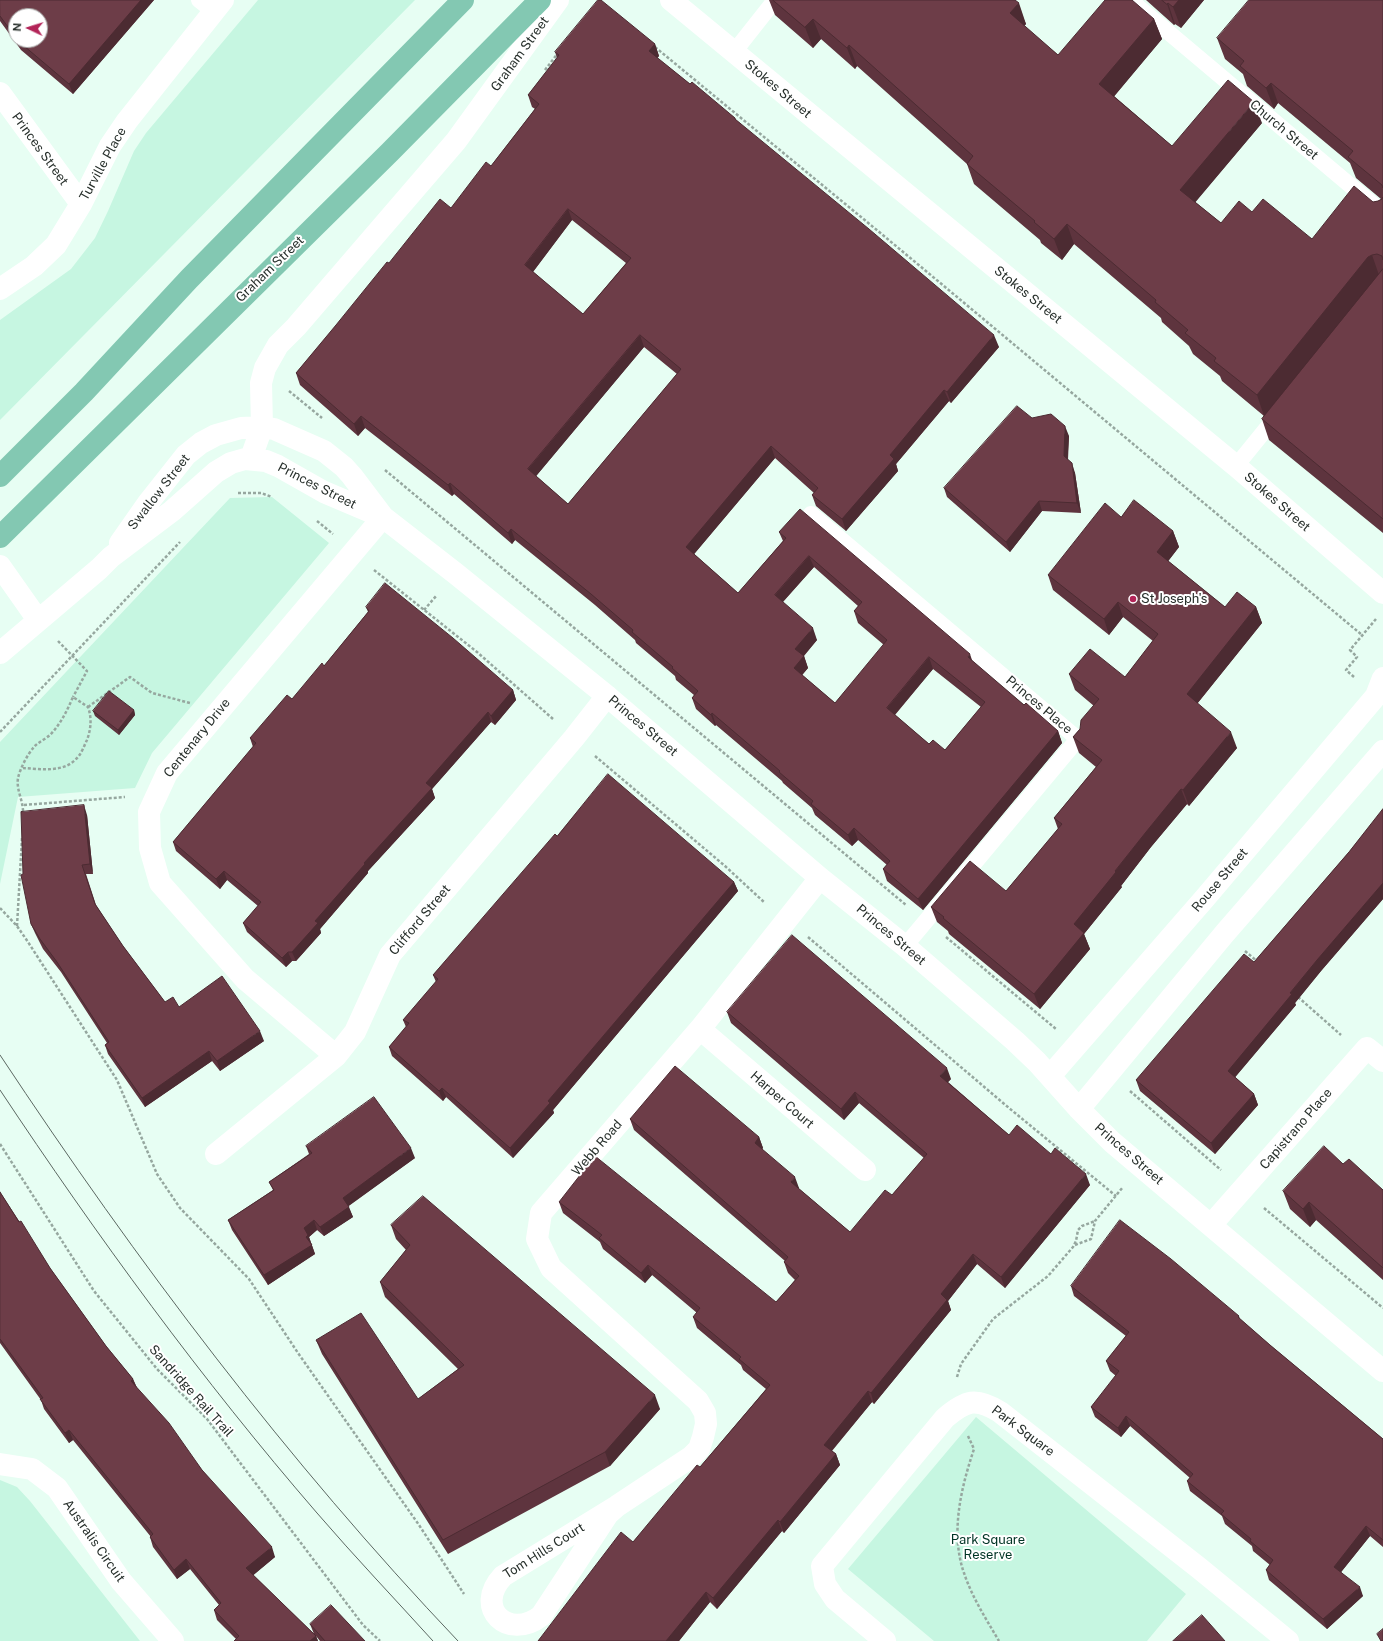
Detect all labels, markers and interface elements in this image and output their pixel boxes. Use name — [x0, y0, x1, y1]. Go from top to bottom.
north arrow — [8, 8, 48, 48]
street label: Graham Street — [488, 14, 552, 94]
text: N — [11, 23, 23, 32]
street label: Stokes Street — [741, 56, 815, 122]
street label: Church Street — [1247, 97, 1321, 163]
street label: Princes Street — [8, 110, 72, 188]
street label: Turville Place — [76, 125, 130, 203]
street label: Graham Street — [233, 233, 307, 305]
street label: Stokes Street — [991, 263, 1065, 327]
street label: Swallow Street — [125, 451, 193, 533]
street label: Princes Street — [275, 459, 359, 513]
street label: Stokes Street — [1241, 469, 1313, 535]
place label: St Joseph's — [1141, 591, 1207, 607]
marker: St Joseph's — [1128, 594, 1138, 604]
street label: Princes Place — [1003, 673, 1075, 737]
street label: Princes Street — [605, 692, 681, 760]
street label: Centenary Drive — [160, 695, 234, 781]
street label: Rouse Street — [1189, 845, 1251, 915]
street label: Clifford Street — [386, 882, 454, 958]
street label: Princes Street — [853, 901, 929, 969]
street label: Harper Court — [747, 1068, 817, 1132]
street label: Capistrano Place — [1257, 1085, 1335, 1173]
street label: Webb Road — [569, 1117, 625, 1179]
street label: Princes Street — [1091, 1120, 1167, 1188]
street label: Sandridge Rail Trail — [146, 1342, 236, 1440]
street label: Park Square — [989, 1402, 1057, 1460]
street label: Australis Circuit — [60, 1497, 128, 1585]
street label: Tom Hills Court — [500, 1520, 588, 1582]
park label: Park Square Reserve — [951, 1532, 1025, 1563]

